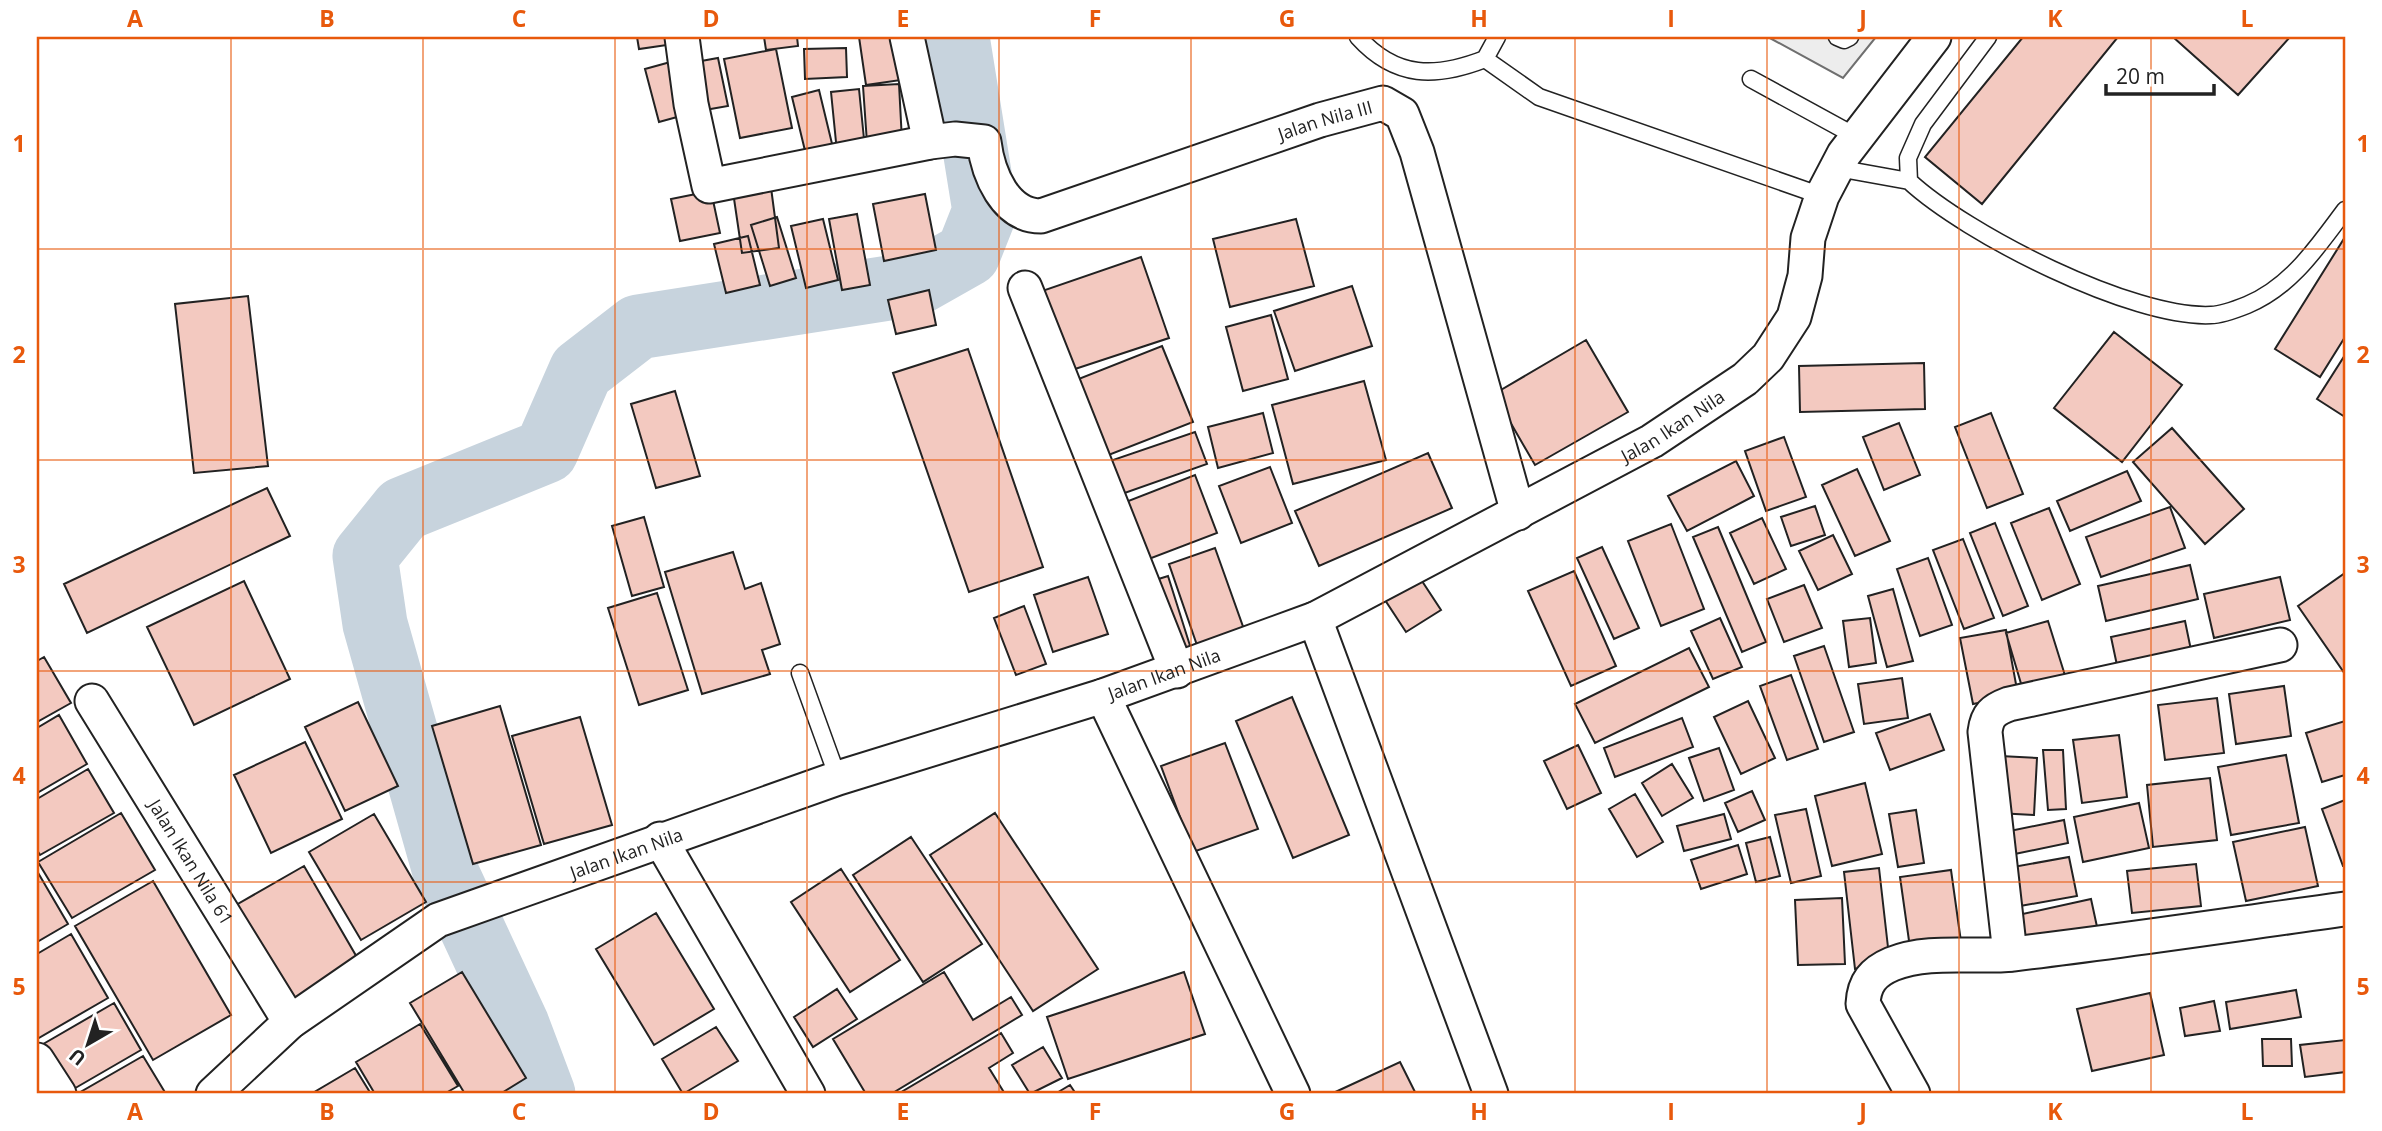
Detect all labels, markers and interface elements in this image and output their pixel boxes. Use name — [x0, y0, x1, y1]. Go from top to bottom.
text: A — [127, 2, 143, 34]
text: B — [319, 2, 335, 34]
text: C — [512, 2, 526, 34]
text: D — [702, 2, 720, 34]
text: E — [897, 2, 909, 34]
text: F — [1089, 2, 1101, 34]
text: G — [1279, 2, 1295, 34]
text: H — [1470, 2, 1488, 34]
text: I — [1667, 2, 1675, 34]
text: J — [1857, 2, 1867, 34]
text: K — [2047, 2, 2063, 34]
text: L — [2241, 2, 2254, 34]
scale bar — [2106, 52, 2214, 96]
text: 20 m — [2116, 62, 2165, 90]
street label: Jalan Nila III — [1273, 94, 1375, 146]
text: 1 — [12, 127, 26, 159]
text: 1 — [2356, 127, 2370, 159]
text: 2 — [12, 338, 26, 370]
text: 2 — [2356, 338, 2370, 370]
street label: Jalan Ikan Nila — [1615, 384, 1729, 468]
text: 3 — [12, 548, 26, 580]
text: 3 — [2356, 548, 2370, 580]
street label: Jalan Ikan Nila — [1103, 642, 1224, 706]
text: 4 — [12, 759, 26, 791]
text: 4 — [2356, 759, 2370, 791]
street label: Jalan Ikan Nila 61 — [142, 793, 239, 929]
street label: Jalan Ikan Nila — [565, 822, 686, 885]
text: 5 — [12, 970, 26, 1002]
text: 5 — [2356, 970, 2370, 1002]
north arrow — [52, 1009, 122, 1078]
text: U — [64, 1043, 91, 1072]
text: A — [127, 1095, 143, 1127]
text: B — [319, 1095, 335, 1127]
text: C — [512, 1095, 526, 1127]
text: D — [702, 1095, 720, 1127]
text: E — [897, 1095, 909, 1127]
text: F — [1089, 1095, 1101, 1127]
text: G — [1279, 1095, 1295, 1127]
text: H — [1470, 1095, 1488, 1127]
text: I — [1667, 1095, 1675, 1127]
text: J — [1857, 1095, 1867, 1127]
text: K — [2047, 1095, 2063, 1127]
text: L — [2241, 1095, 2254, 1127]

